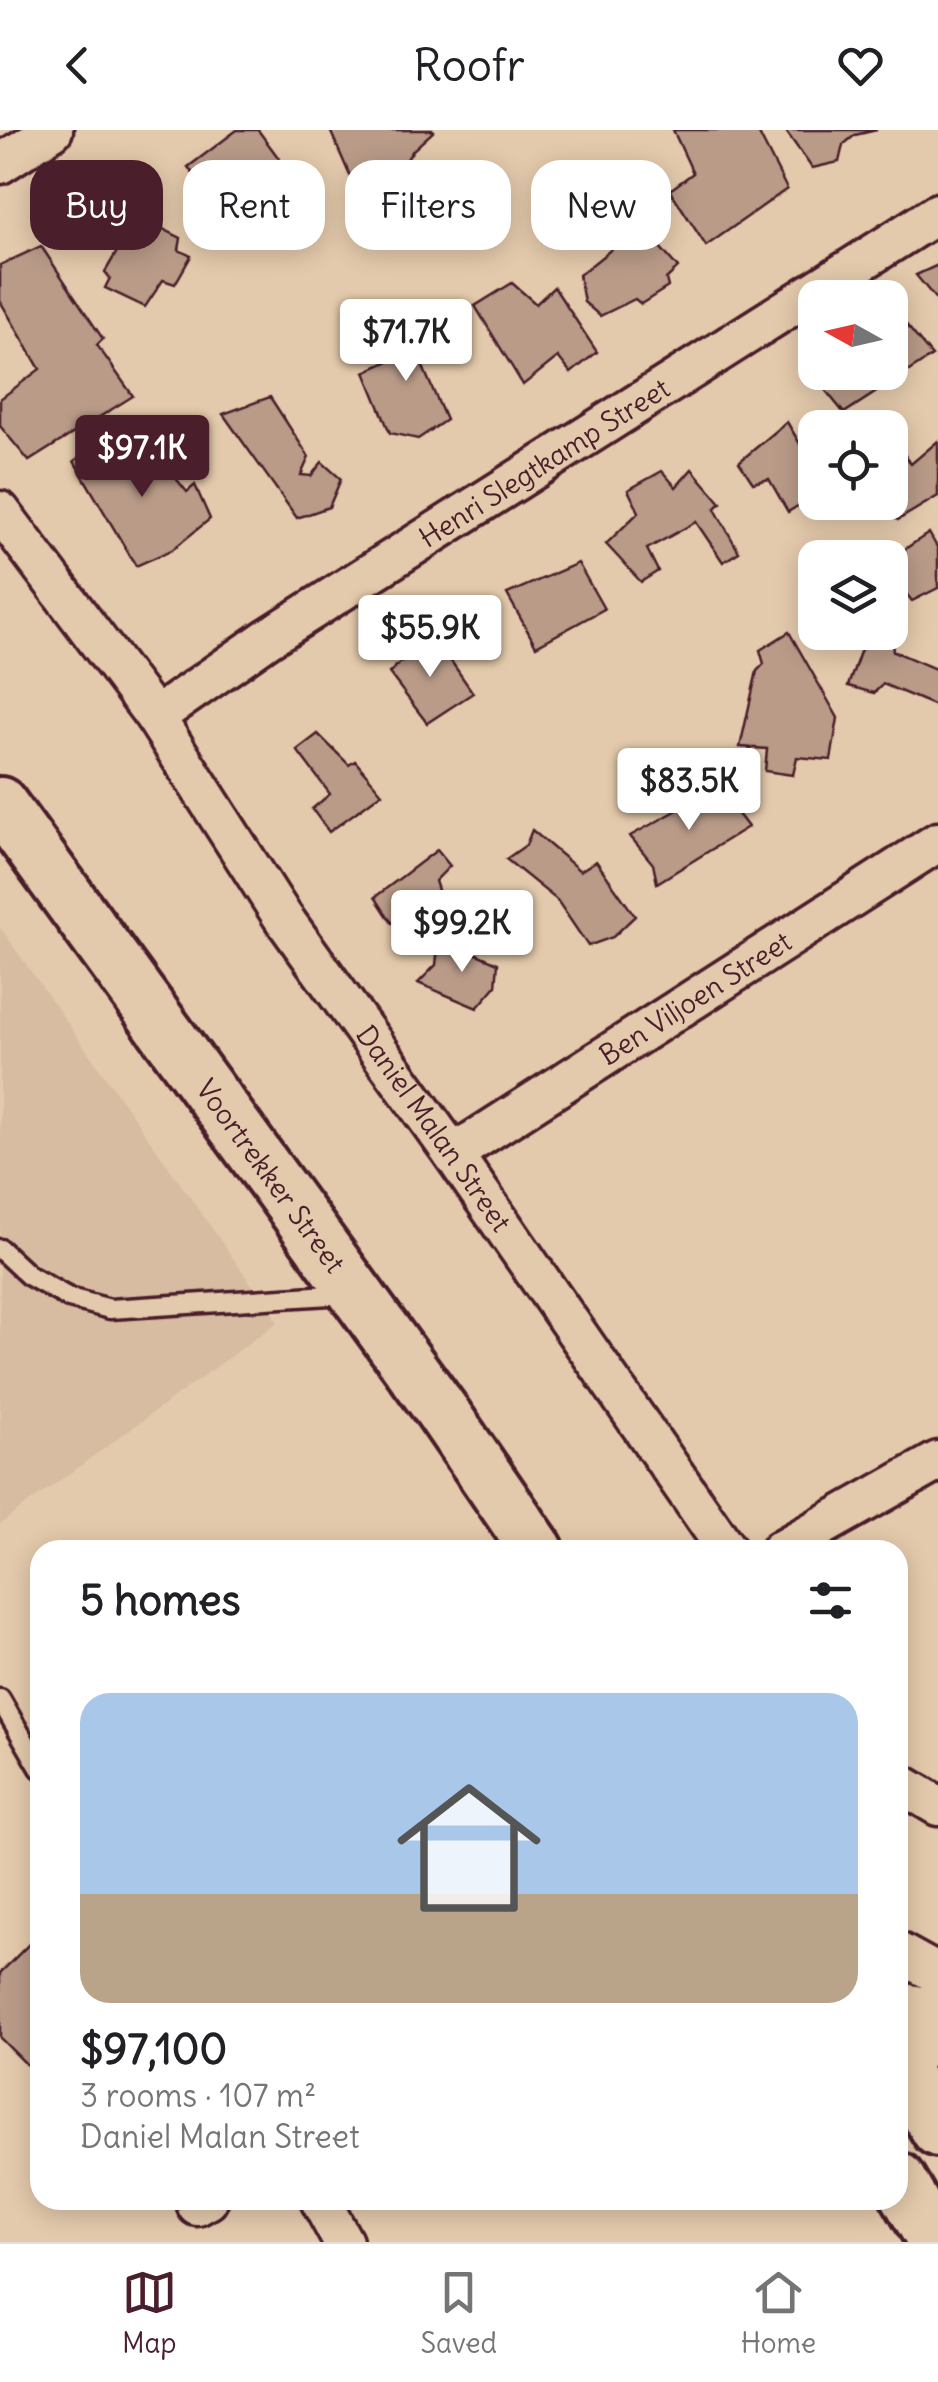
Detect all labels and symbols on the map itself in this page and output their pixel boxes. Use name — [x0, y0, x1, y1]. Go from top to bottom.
north arrow — [798, 280, 908, 390]
pin: $71.7K — [325, 299, 487, 384]
street label: Henri Slegtkamp Street — [412, 370, 676, 556]
pin: $97.1K — [61, 415, 223, 500]
pin: $55.9K — [349, 595, 511, 680]
pin: $83.5K — [608, 748, 770, 833]
pin: $99.2K — [381, 890, 543, 975]
street label: Ben Viljoen Street — [592, 923, 798, 1073]
street label: Daniel Malan Street — [348, 1018, 519, 1239]
street label: Voortrekker Street — [188, 1072, 353, 1280]

